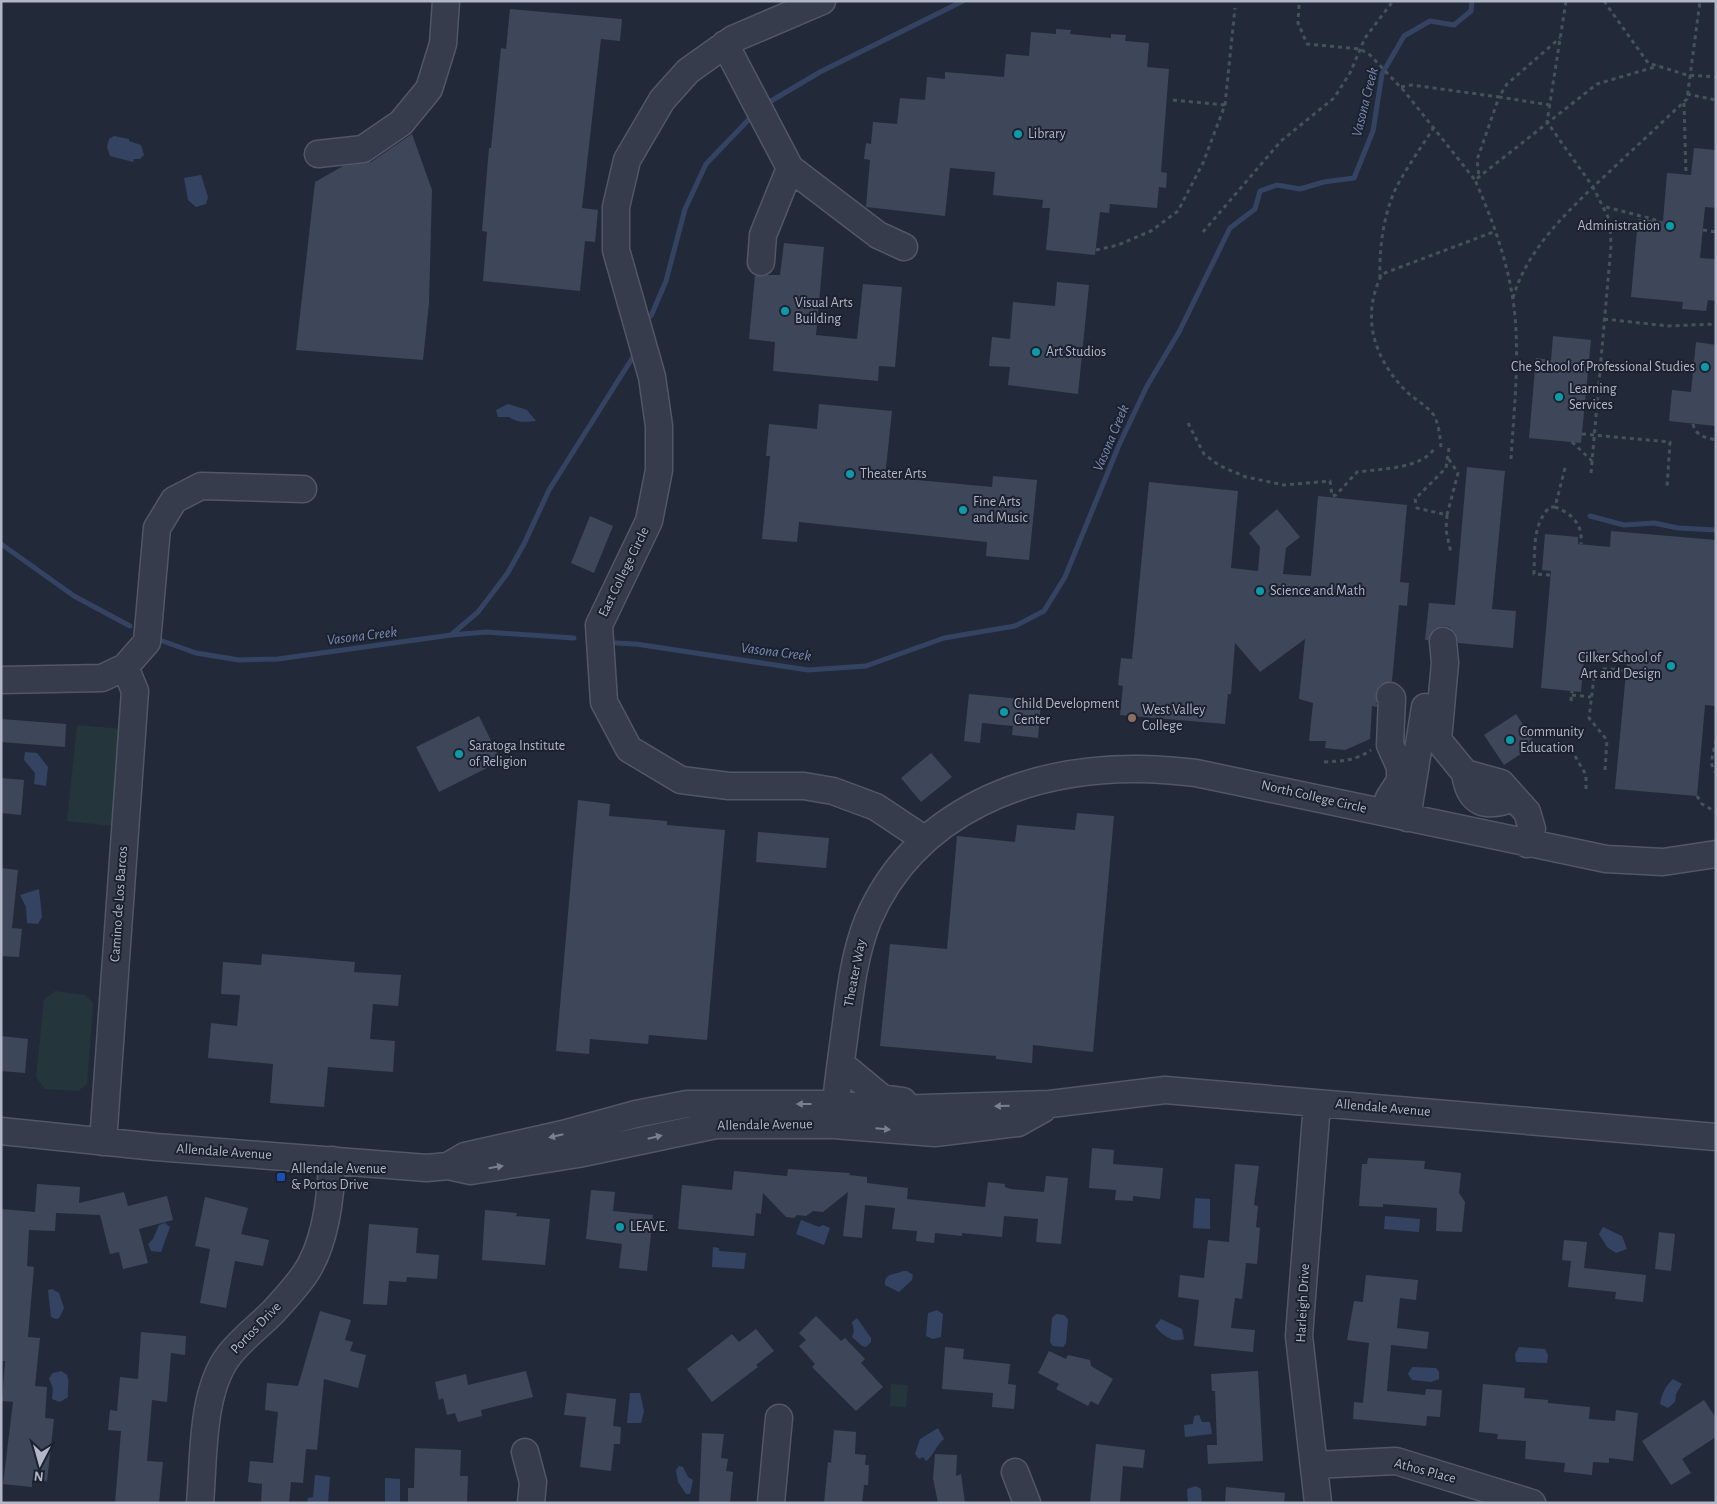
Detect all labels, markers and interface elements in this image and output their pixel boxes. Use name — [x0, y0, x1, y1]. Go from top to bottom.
water label: Vasona Creek — [1349, 66, 1381, 138]
place label: Library — [1028, 127, 1066, 141]
marker: Library — [1012, 128, 1024, 140]
place label: Administration — [1577, 219, 1660, 233]
marker: Administration — [1664, 220, 1676, 232]
place label: Visual Arts Building — [795, 296, 853, 326]
marker: Visual Arts Building — [779, 305, 791, 317]
place label: Art Studios — [1046, 345, 1106, 359]
marker: Art Studios — [1030, 346, 1042, 358]
place label: Che School of Professional Studies — [1511, 360, 1695, 374]
marker: Che School of Professional Studies — [1699, 361, 1711, 373]
place label: Learning Services — [1569, 382, 1617, 412]
marker: Learning Services — [1553, 391, 1565, 403]
water label: Vasona Creek — [1090, 402, 1132, 474]
place label: Theater Arts — [860, 467, 927, 481]
marker: Theater Arts — [844, 468, 856, 480]
place label: Fine Arts and Music — [973, 495, 1029, 525]
marker: Fine Arts and Music — [957, 504, 969, 516]
street label: East College Circle — [596, 525, 652, 619]
place label: Science and Math — [1270, 584, 1365, 598]
marker: Science and Math — [1254, 585, 1266, 597]
water label: Vasona Creek — [326, 624, 398, 648]
water label: Vasona Creek — [740, 640, 812, 664]
place label: Cilker School of Art and Design — [1578, 651, 1662, 681]
marker: Cilker School of Art and Design — [1665, 660, 1677, 672]
place label: Child Development Center — [1014, 697, 1120, 727]
place label: West Valley College — [1142, 703, 1205, 733]
marker: Child Development Center — [998, 706, 1010, 718]
marker: West Valley College — [1126, 712, 1138, 724]
place label: Community Education — [1520, 725, 1584, 755]
marker: Community Education — [1504, 734, 1516, 746]
place label: Saratoga Institute of Religion — [469, 739, 565, 769]
marker: Saratoga Institute of Religion — [453, 748, 465, 760]
street label: North College Circle — [1260, 778, 1368, 816]
street label: Camino de Los Barcos — [108, 845, 130, 963]
street label: Theater Way — [842, 938, 868, 1008]
street label: Allendale Avenue — [1335, 1097, 1431, 1119]
one-way arrow — [796, 1100, 812, 1108]
one-way arrow — [993, 1102, 1009, 1110]
street label: Allendale Avenue — [717, 1117, 813, 1133]
one-way arrow — [875, 1125, 891, 1133]
one-way arrow — [548, 1132, 564, 1140]
one-way arrow — [648, 1133, 663, 1141]
street label: Allendale Avenue — [176, 1142, 272, 1162]
place label: Allendale Avenue & Portos Drive — [291, 1162, 386, 1192]
one-way arrow — [488, 1163, 504, 1171]
marker: Allendale Avenue & Portos Drive — [275, 1171, 287, 1183]
place label: LEAVE. — [630, 1220, 668, 1234]
marker: LEAVE. — [614, 1221, 626, 1233]
street label: Harleigh Drive — [1294, 1263, 1312, 1343]
street label: Portos Drive — [228, 1300, 284, 1356]
north arrow — [15, 1439, 65, 1489]
street label: Athos Place — [1393, 1456, 1457, 1486]
text: N — [33, 1468, 44, 1483]

